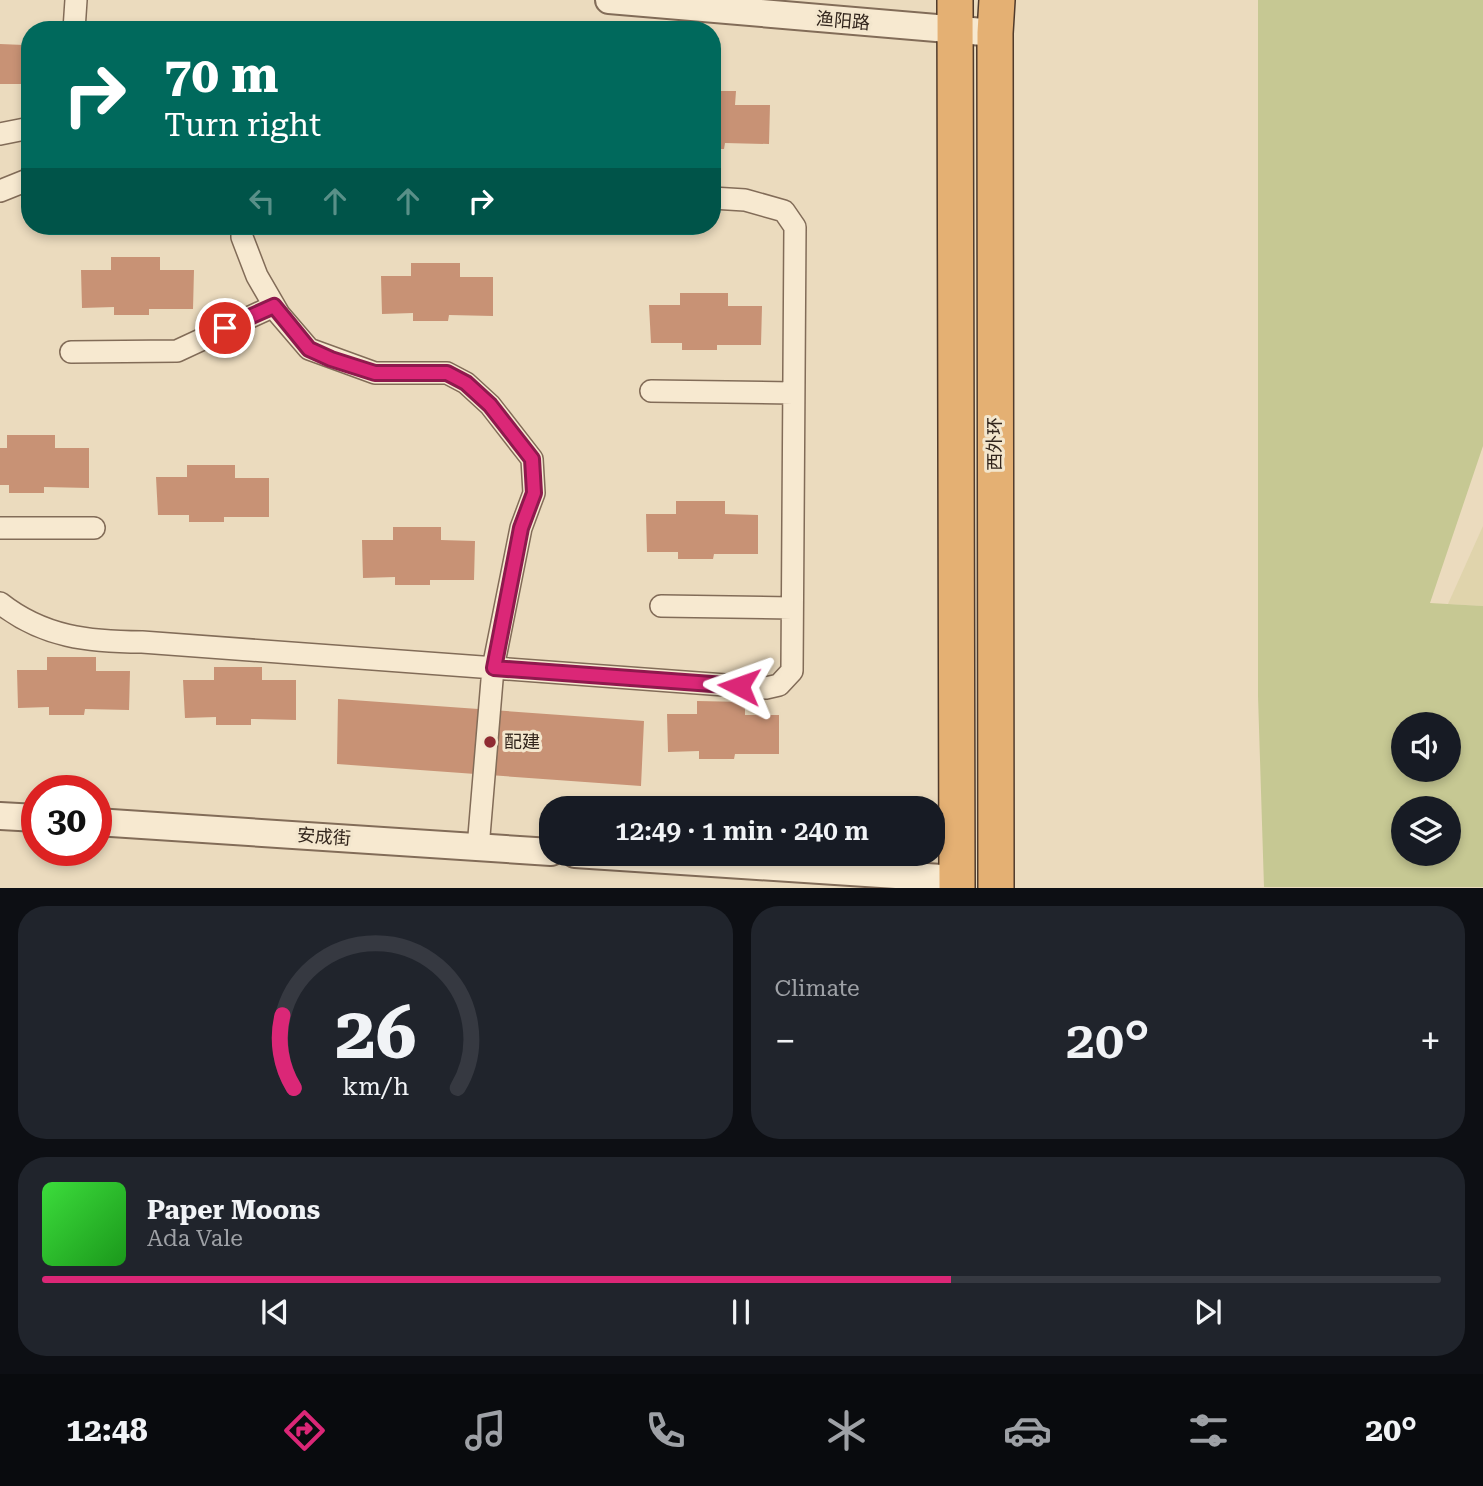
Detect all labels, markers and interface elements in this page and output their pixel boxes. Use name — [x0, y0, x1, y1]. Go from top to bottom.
street label: 渔阳路 — [815, 8, 871, 33]
text: 70 m — [164, 47, 279, 104]
icon: right — [49, 49, 140, 140]
text: Turn right — [164, 106, 321, 144]
icon: left — [243, 182, 281, 220]
icon: ahead — [316, 182, 354, 220]
icon: ahead — [389, 182, 427, 220]
icon: right — [462, 182, 500, 220]
pin — [195, 298, 255, 358]
icon: arrive — [206, 309, 244, 347]
street label: 西外环 — [984, 417, 1005, 471]
position arrow — [702, 649, 776, 723]
map controls — [1391, 712, 1461, 866]
button: sound — [1391, 712, 1461, 782]
place label: 配建 — [504, 731, 540, 752]
marker: 配建 — [482, 734, 498, 750]
speed limit sign: 30 — [21, 775, 112, 866]
button: layers — [1391, 796, 1461, 866]
text: 12:49 · 1 min · 240 m — [615, 816, 869, 846]
street label: 安成街 — [296, 824, 352, 849]
text: Climate — [775, 975, 860, 1002]
text: 26 — [334, 992, 416, 1077]
text: 20° — [1066, 1010, 1150, 1071]
text: − — [775, 1019, 796, 1063]
text: + — [1420, 1019, 1441, 1063]
text: km/h — [342, 1072, 409, 1101]
text: Paper Moons — [147, 1195, 320, 1225]
text: Ada Vale — [147, 1225, 243, 1252]
icon: previous — [256, 1293, 294, 1331]
icon: pause — [722, 1293, 760, 1331]
icon: next — [1189, 1293, 1227, 1331]
icon: directions — [280, 1406, 329, 1455]
icon: music — [461, 1406, 510, 1455]
icon: phone — [641, 1406, 690, 1455]
icon: climate — [822, 1406, 871, 1455]
icon: car — [1003, 1406, 1052, 1455]
icon: filters — [1184, 1406, 1233, 1455]
text: 12:48 — [66, 1411, 148, 1449]
text: 20° — [1365, 1411, 1417, 1449]

